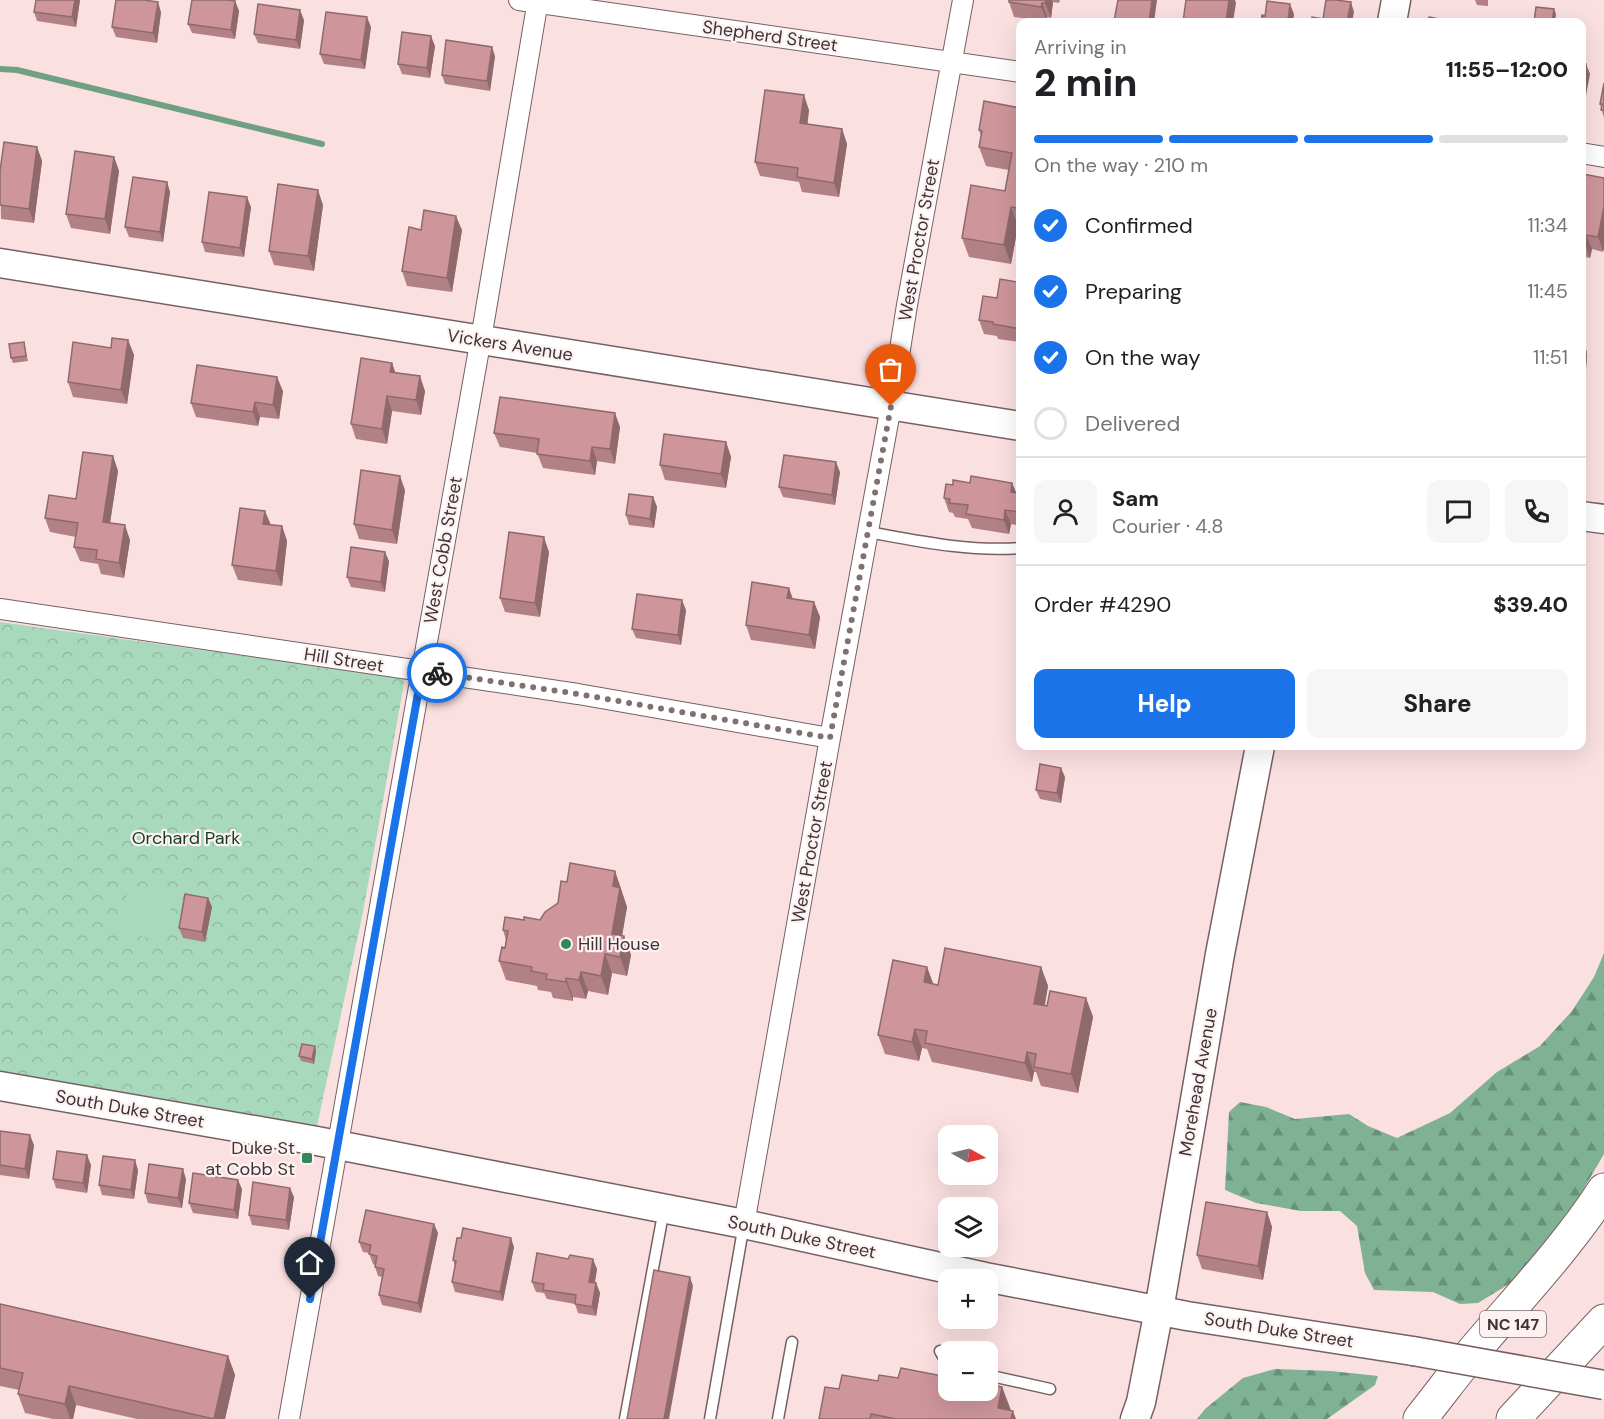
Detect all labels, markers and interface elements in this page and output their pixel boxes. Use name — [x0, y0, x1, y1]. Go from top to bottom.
street label: Shepherd Street — [701, 15, 839, 57]
text: Arriving in — [1034, 34, 1126, 60]
text: 11:55–12:00 — [1446, 55, 1568, 84]
text: 2 min — [1034, 57, 1138, 108]
text: On the way · 210 m — [1034, 152, 1208, 178]
street label: West Proctor Street — [893, 157, 945, 323]
icon: check — [1034, 209, 1067, 242]
text: Confirmed — [1085, 211, 1193, 240]
text: 11:34 — [1528, 212, 1568, 238]
icon: check — [1034, 275, 1067, 308]
text: Preparing — [1085, 277, 1182, 306]
text: 11:45 — [1527, 278, 1568, 304]
street label: Vickers Avenue — [445, 323, 575, 367]
icon: check — [1034, 341, 1067, 374]
text: On the way — [1085, 343, 1200, 372]
pin — [865, 344, 916, 406]
text: 11:51 — [1533, 344, 1568, 370]
icon: bag — [874, 353, 907, 386]
text: Delivered — [1085, 409, 1180, 438]
street label: West Cobb Street — [418, 474, 468, 626]
button: person — [1034, 480, 1097, 543]
button: chat — [1427, 480, 1490, 543]
button: phone — [1505, 480, 1568, 543]
text: Sam — [1112, 484, 1159, 513]
text: Courier · 4.8 — [1112, 513, 1223, 539]
text: Order #4290 — [1034, 590, 1171, 619]
text: $39.40 — [1493, 590, 1568, 619]
street label: Hill Street — [302, 642, 386, 678]
courier — [407, 643, 467, 703]
icon: bike — [421, 657, 454, 690]
button: Help — [1034, 669, 1295, 738]
button: Share — [1307, 669, 1568, 738]
street label: West Proctor Street — [786, 759, 838, 925]
park label: Orchard Park — [132, 826, 240, 850]
place label: Hill House — [578, 932, 660, 956]
marker: Hill House — [559, 937, 573, 951]
street label: Morehead Avenue — [1173, 1006, 1223, 1158]
street label: South Duke Street — [54, 1084, 206, 1134]
north arrow — [938, 1125, 998, 1185]
map controls — [938, 1125, 998, 1401]
place label: Duke St at Cobb St — [205, 1136, 295, 1181]
marker: Duke St at Cobb St — [300, 1151, 314, 1165]
button: layers — [938, 1197, 998, 1257]
street label: South Duke Street — [726, 1210, 878, 1264]
pin — [284, 1237, 335, 1299]
icon: home — [293, 1246, 326, 1279]
button: + — [938, 1269, 998, 1329]
street label: South Duke Street — [1203, 1306, 1355, 1354]
road number: NC 147 — [1480, 1311, 1546, 1337]
button: − — [938, 1341, 998, 1401]

